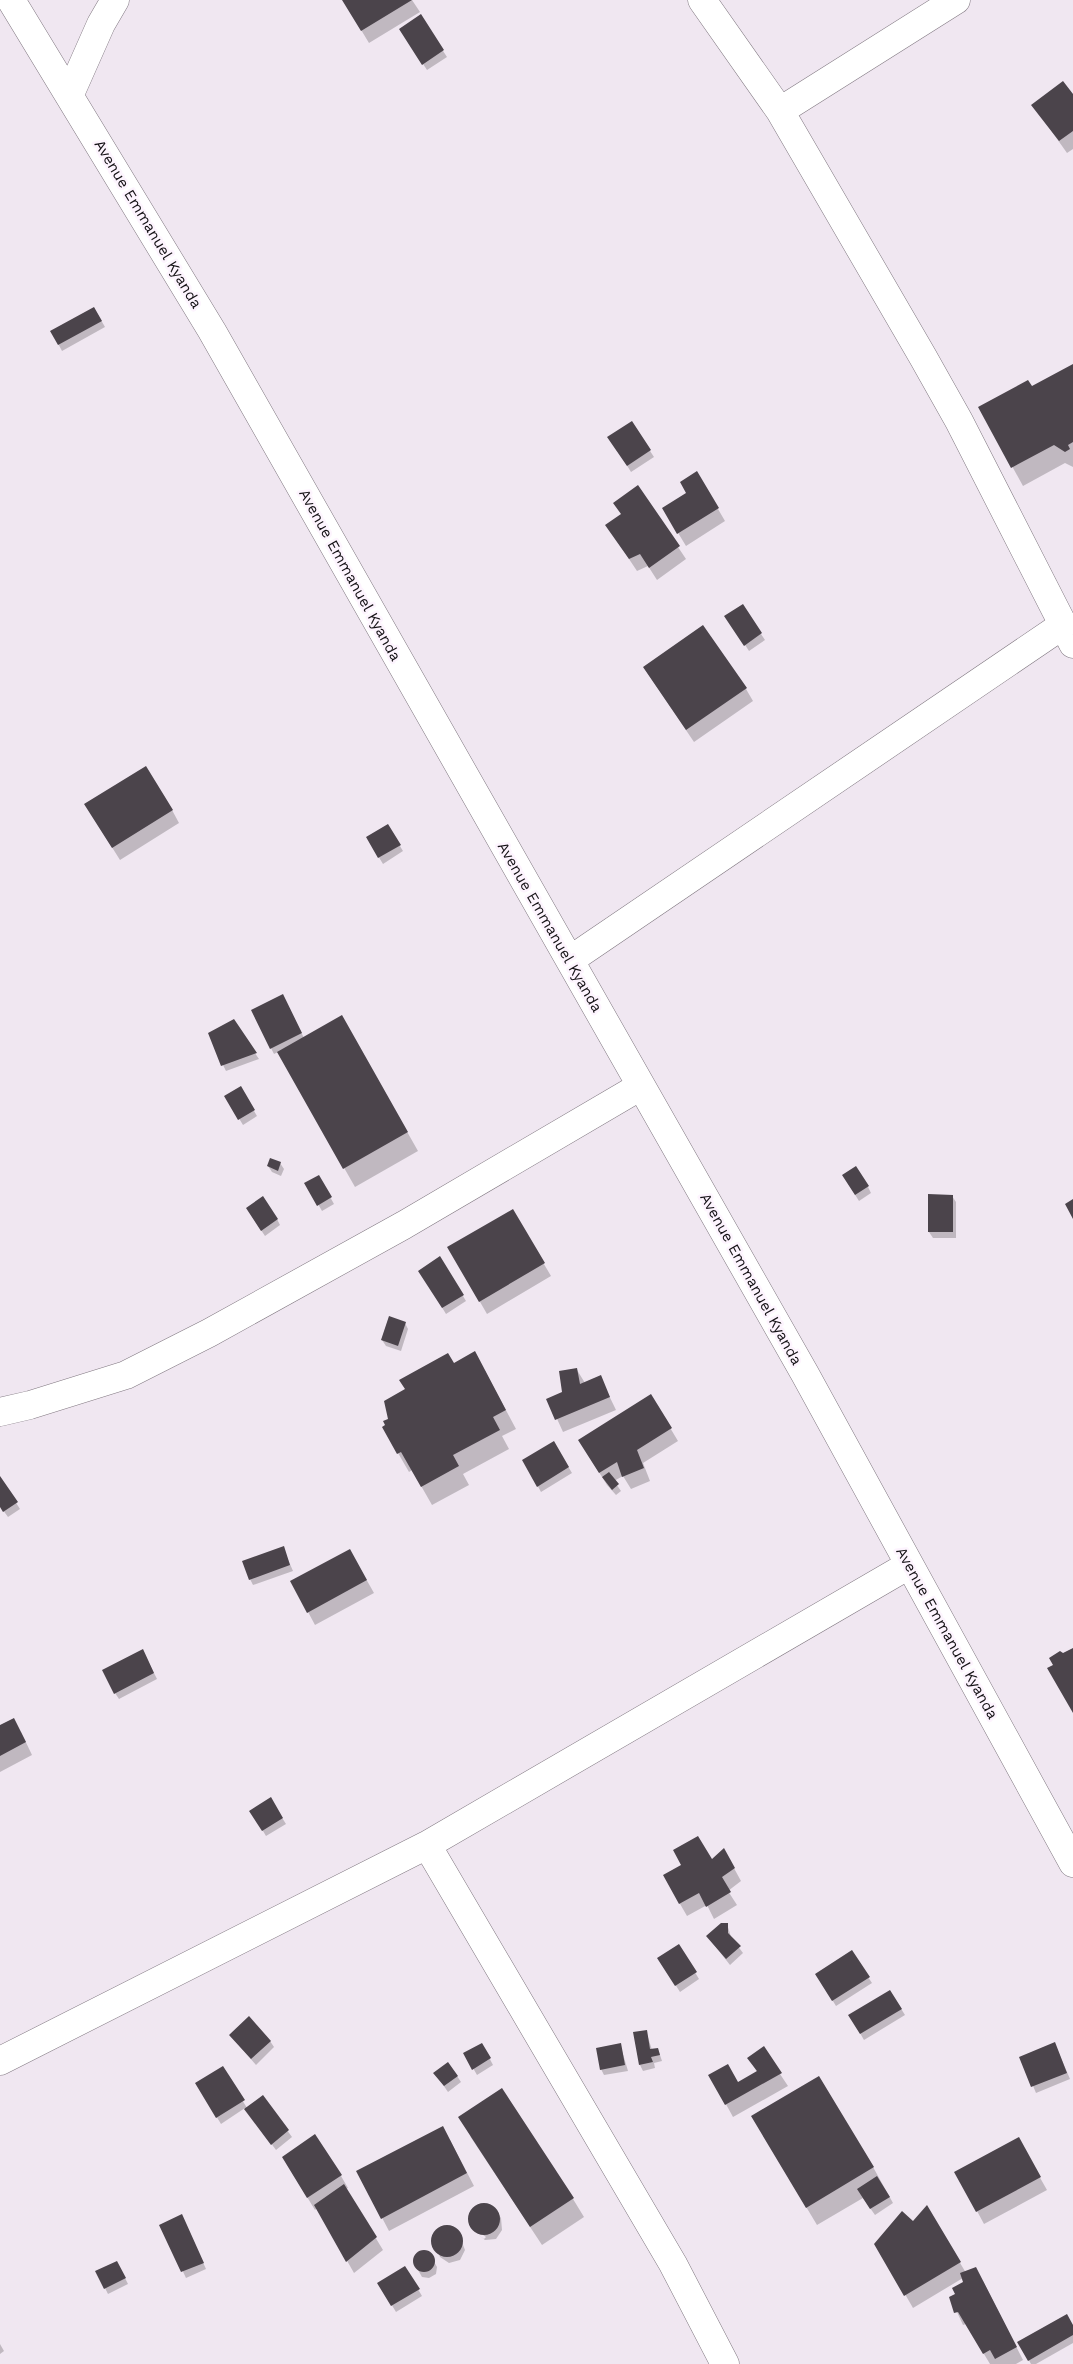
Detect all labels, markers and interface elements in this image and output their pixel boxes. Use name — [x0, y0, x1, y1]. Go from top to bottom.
street label: Avenue Emmanuel Kyanda — [90, 136, 206, 312]
street label: Avenue Emmanuel Kyanda — [295, 486, 405, 664]
street label: Avenue Emmanuel Kyanda — [494, 839, 606, 1016]
street label: Avenue Emmanuel Kyanda — [696, 1190, 806, 1368]
street label: Avenue Emmanuel Kyanda — [892, 1544, 1002, 1722]

